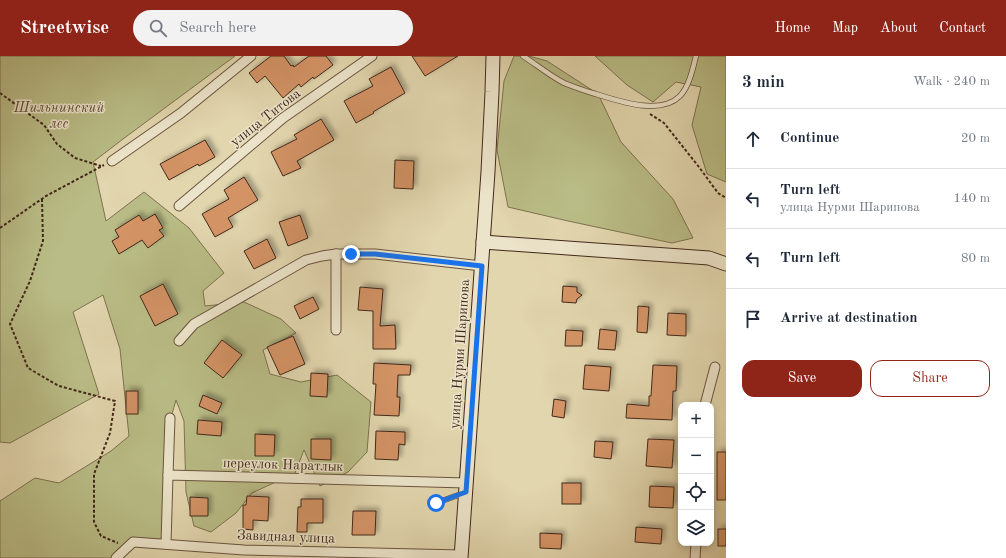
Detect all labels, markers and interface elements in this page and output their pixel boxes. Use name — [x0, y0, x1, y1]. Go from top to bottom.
search box — [133, 10, 413, 46]
icon: search — [147, 17, 169, 39]
text: Streetwise — [20, 19, 109, 38]
text: Search here — [179, 21, 256, 36]
text: Home — [775, 21, 810, 35]
text: Map — [832, 21, 858, 35]
text: About — [880, 21, 917, 35]
text: Contact — [939, 21, 986, 35]
text: 3 min — [742, 74, 785, 91]
text: Walk · 240 m — [913, 75, 990, 88]
street label: улица Титова — [228, 86, 303, 149]
park label: Шильнинский лес — [13, 101, 104, 131]
icon: ahead — [742, 128, 764, 150]
text: Continue — [780, 131, 839, 146]
text: 20 m — [961, 132, 990, 145]
text: Turn left — [780, 183, 840, 198]
icon: left — [742, 188, 764, 210]
text: 140 m — [953, 192, 990, 205]
text: улица Нурми Шарипова — [780, 201, 920, 214]
route end — [342, 245, 360, 263]
icon: left — [742, 248, 764, 270]
text: Turn left — [780, 251, 840, 266]
text: 80 m — [961, 252, 990, 265]
street label: улица Нурми Шарипова — [448, 279, 472, 430]
icon: arrive — [742, 308, 764, 330]
text: Arrive at destination — [780, 311, 918, 326]
button: Save — [742, 360, 862, 397]
button: Share — [870, 360, 990, 397]
map controls — [678, 402, 714, 546]
button: + — [678, 402, 714, 438]
button: − — [678, 438, 714, 474]
street label: переулок Наратлык — [223, 456, 343, 474]
button: locate — [678, 474, 714, 510]
route start — [427, 494, 445, 512]
button: layers — [678, 510, 714, 546]
street label: Завидная улица — [237, 528, 335, 546]

